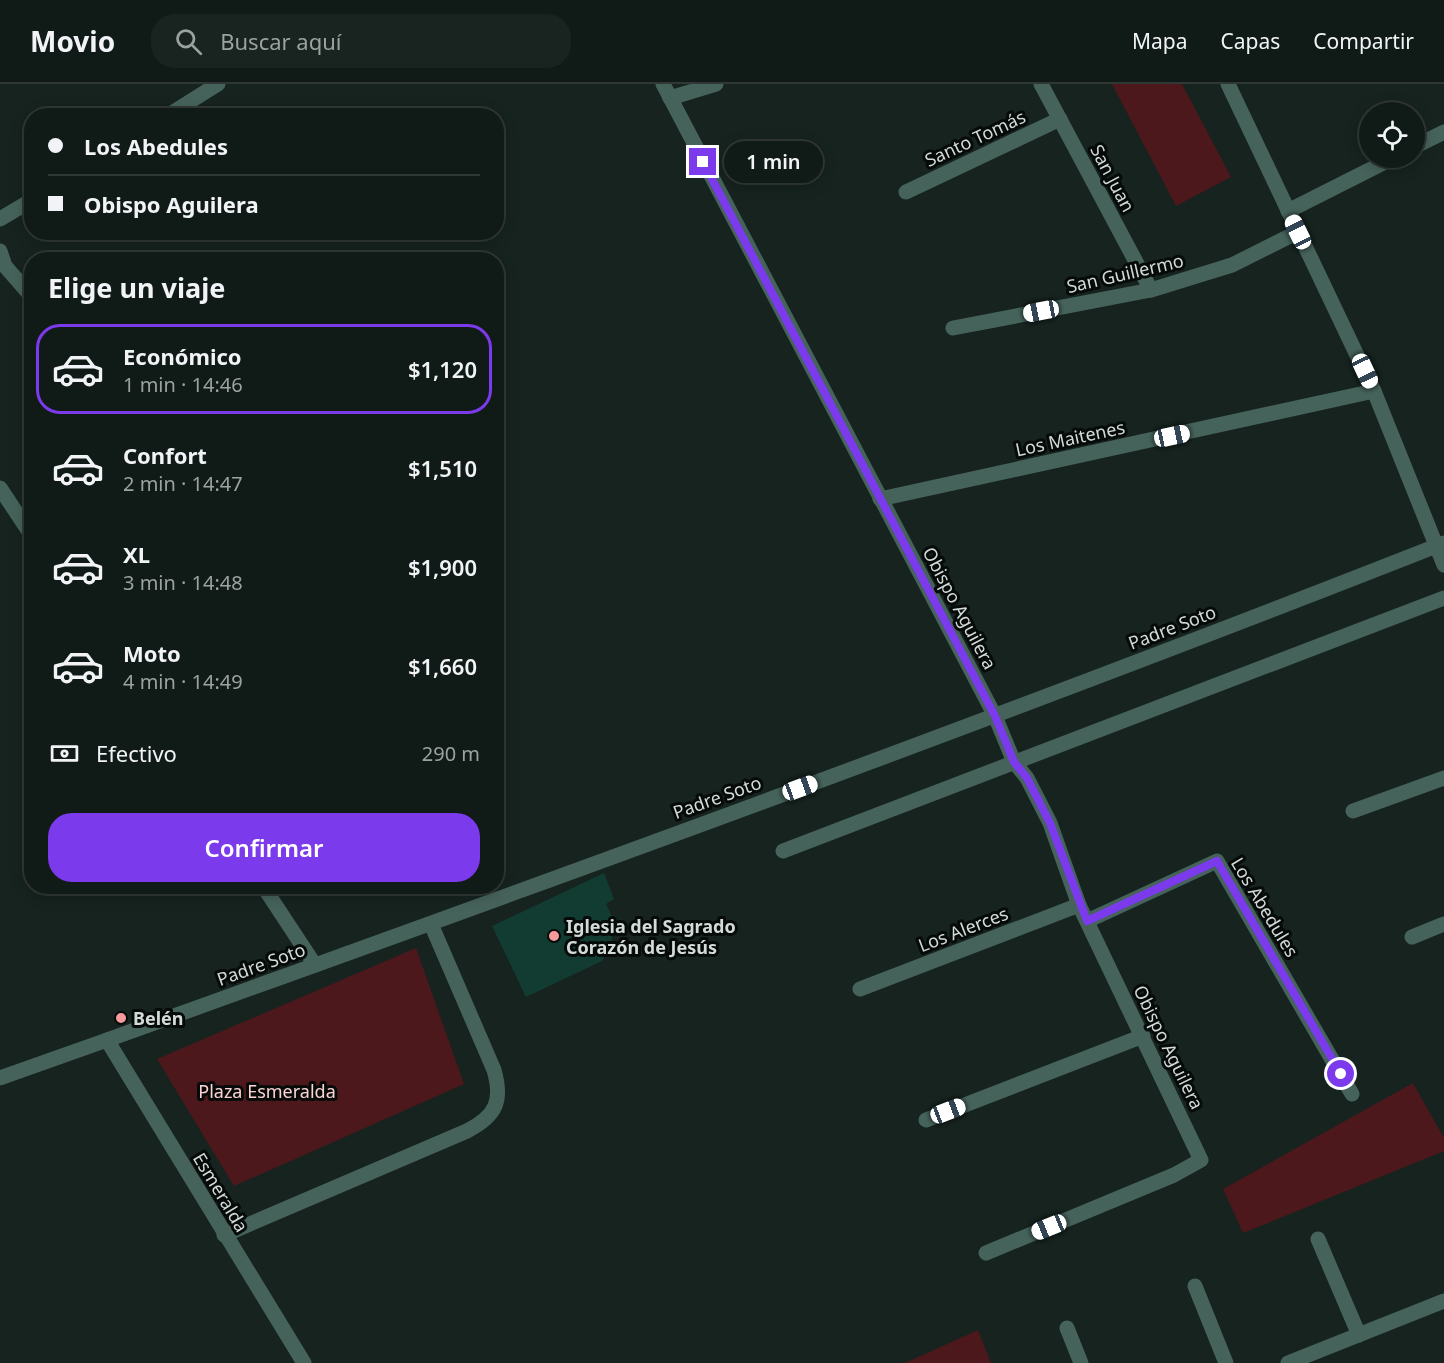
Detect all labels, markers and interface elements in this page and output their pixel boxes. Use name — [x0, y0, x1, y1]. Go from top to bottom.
search box — [151, 14, 571, 68]
text: Movio — [30, 22, 115, 60]
icon: search — [172, 25, 205, 58]
text: Buscar aquí — [220, 26, 342, 56]
text: Mapa — [1132, 27, 1188, 55]
text: Capas — [1221, 27, 1280, 55]
text: Compartir — [1313, 27, 1414, 55]
map controls — [1359, 102, 1425, 168]
button: locate — [1359, 102, 1425, 168]
street label: Santo Tomás — [921, 104, 1029, 172]
text: Los Abedules — [84, 131, 228, 161]
street label: San Juan — [1085, 140, 1141, 216]
callout: 1 min — [724, 141, 823, 183]
route end — [689, 148, 716, 175]
text: 1 min — [746, 148, 801, 175]
text: Obispo Aguilera — [84, 189, 259, 219]
car — [1282, 212, 1314, 252]
street label: San Guillermo — [1064, 248, 1186, 298]
text: Elige un viaje — [48, 269, 225, 306]
car — [1022, 299, 1060, 323]
text: Económico — [123, 341, 242, 371]
icon: car — [51, 342, 105, 396]
car — [1349, 351, 1381, 391]
text: $1,120 — [408, 354, 477, 384]
text: 1 min · 14:46 — [123, 371, 243, 398]
street label: Los Maitenes — [1013, 415, 1127, 461]
car — [1153, 423, 1191, 449]
text: Confort — [123, 440, 207, 470]
icon: car — [51, 441, 105, 495]
text: $1,510 — [408, 453, 477, 483]
text: 2 min · 14:47 — [123, 470, 243, 497]
text: XL — [123, 539, 150, 569]
icon: car — [51, 540, 105, 594]
street label: Obispo Aguilera — [918, 543, 1002, 673]
text: $1,900 — [408, 552, 477, 582]
text: 3 min · 14:48 — [123, 569, 243, 596]
street label: Padre Soto — [1125, 599, 1219, 655]
text: Moto — [123, 638, 181, 668]
icon: car — [51, 639, 105, 693]
text: $1,660 — [408, 651, 477, 681]
text: 4 min · 14:49 — [123, 668, 243, 695]
icon: cash — [48, 737, 81, 770]
text: Efectivo — [96, 738, 177, 768]
text: 290 m — [422, 740, 480, 767]
street label: Padre Soto — [670, 770, 764, 824]
car — [780, 773, 820, 803]
button: Confirmar — [48, 813, 480, 882]
street label: Los Abedules — [1226, 853, 1304, 961]
street label: Los Alerces — [915, 901, 1011, 957]
place label: Iglesia del Sagrado Corazón de Jesús — [566, 914, 736, 959]
marker: Iglesia del Sagrado Corazón de Jesús — [547, 929, 561, 943]
street label: Padre Soto — [214, 937, 308, 991]
street label: Obispo Aguilera — [1129, 981, 1209, 1113]
place label: Belén — [133, 1006, 184, 1030]
marker: Belén — [114, 1011, 128, 1025]
route start — [1327, 1060, 1354, 1087]
park label: Plaza Esmeralda — [198, 1079, 336, 1103]
car — [928, 1096, 968, 1126]
street label: Esmeralda — [188, 1148, 254, 1236]
car — [1029, 1212, 1069, 1242]

